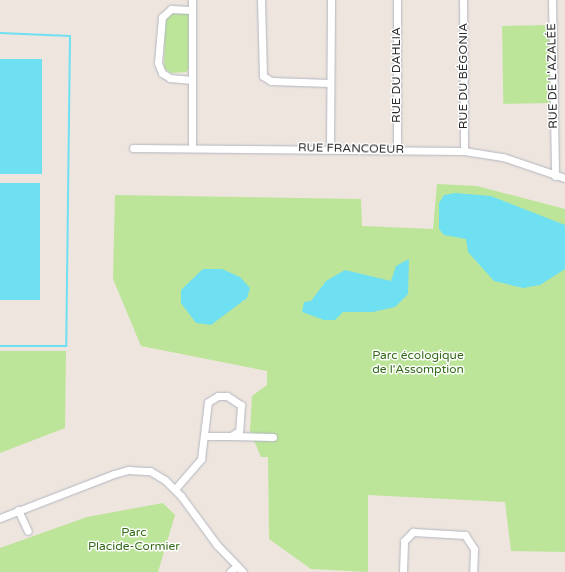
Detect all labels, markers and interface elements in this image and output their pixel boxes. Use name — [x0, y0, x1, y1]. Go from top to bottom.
street label: RUE DU BÉGONIA — [457, 23, 471, 129]
street label: RUE DE L'AZALÉE — [545, 23, 561, 129]
street label: RUE DU DAHLIA — [390, 27, 404, 123]
street label: RUE FRANCOEUR — [298, 141, 404, 157]
park label: Parc écologique de l'Assomption — [372, 349, 464, 377]
park label: Parc Placide-Cormier — [88, 526, 180, 554]

